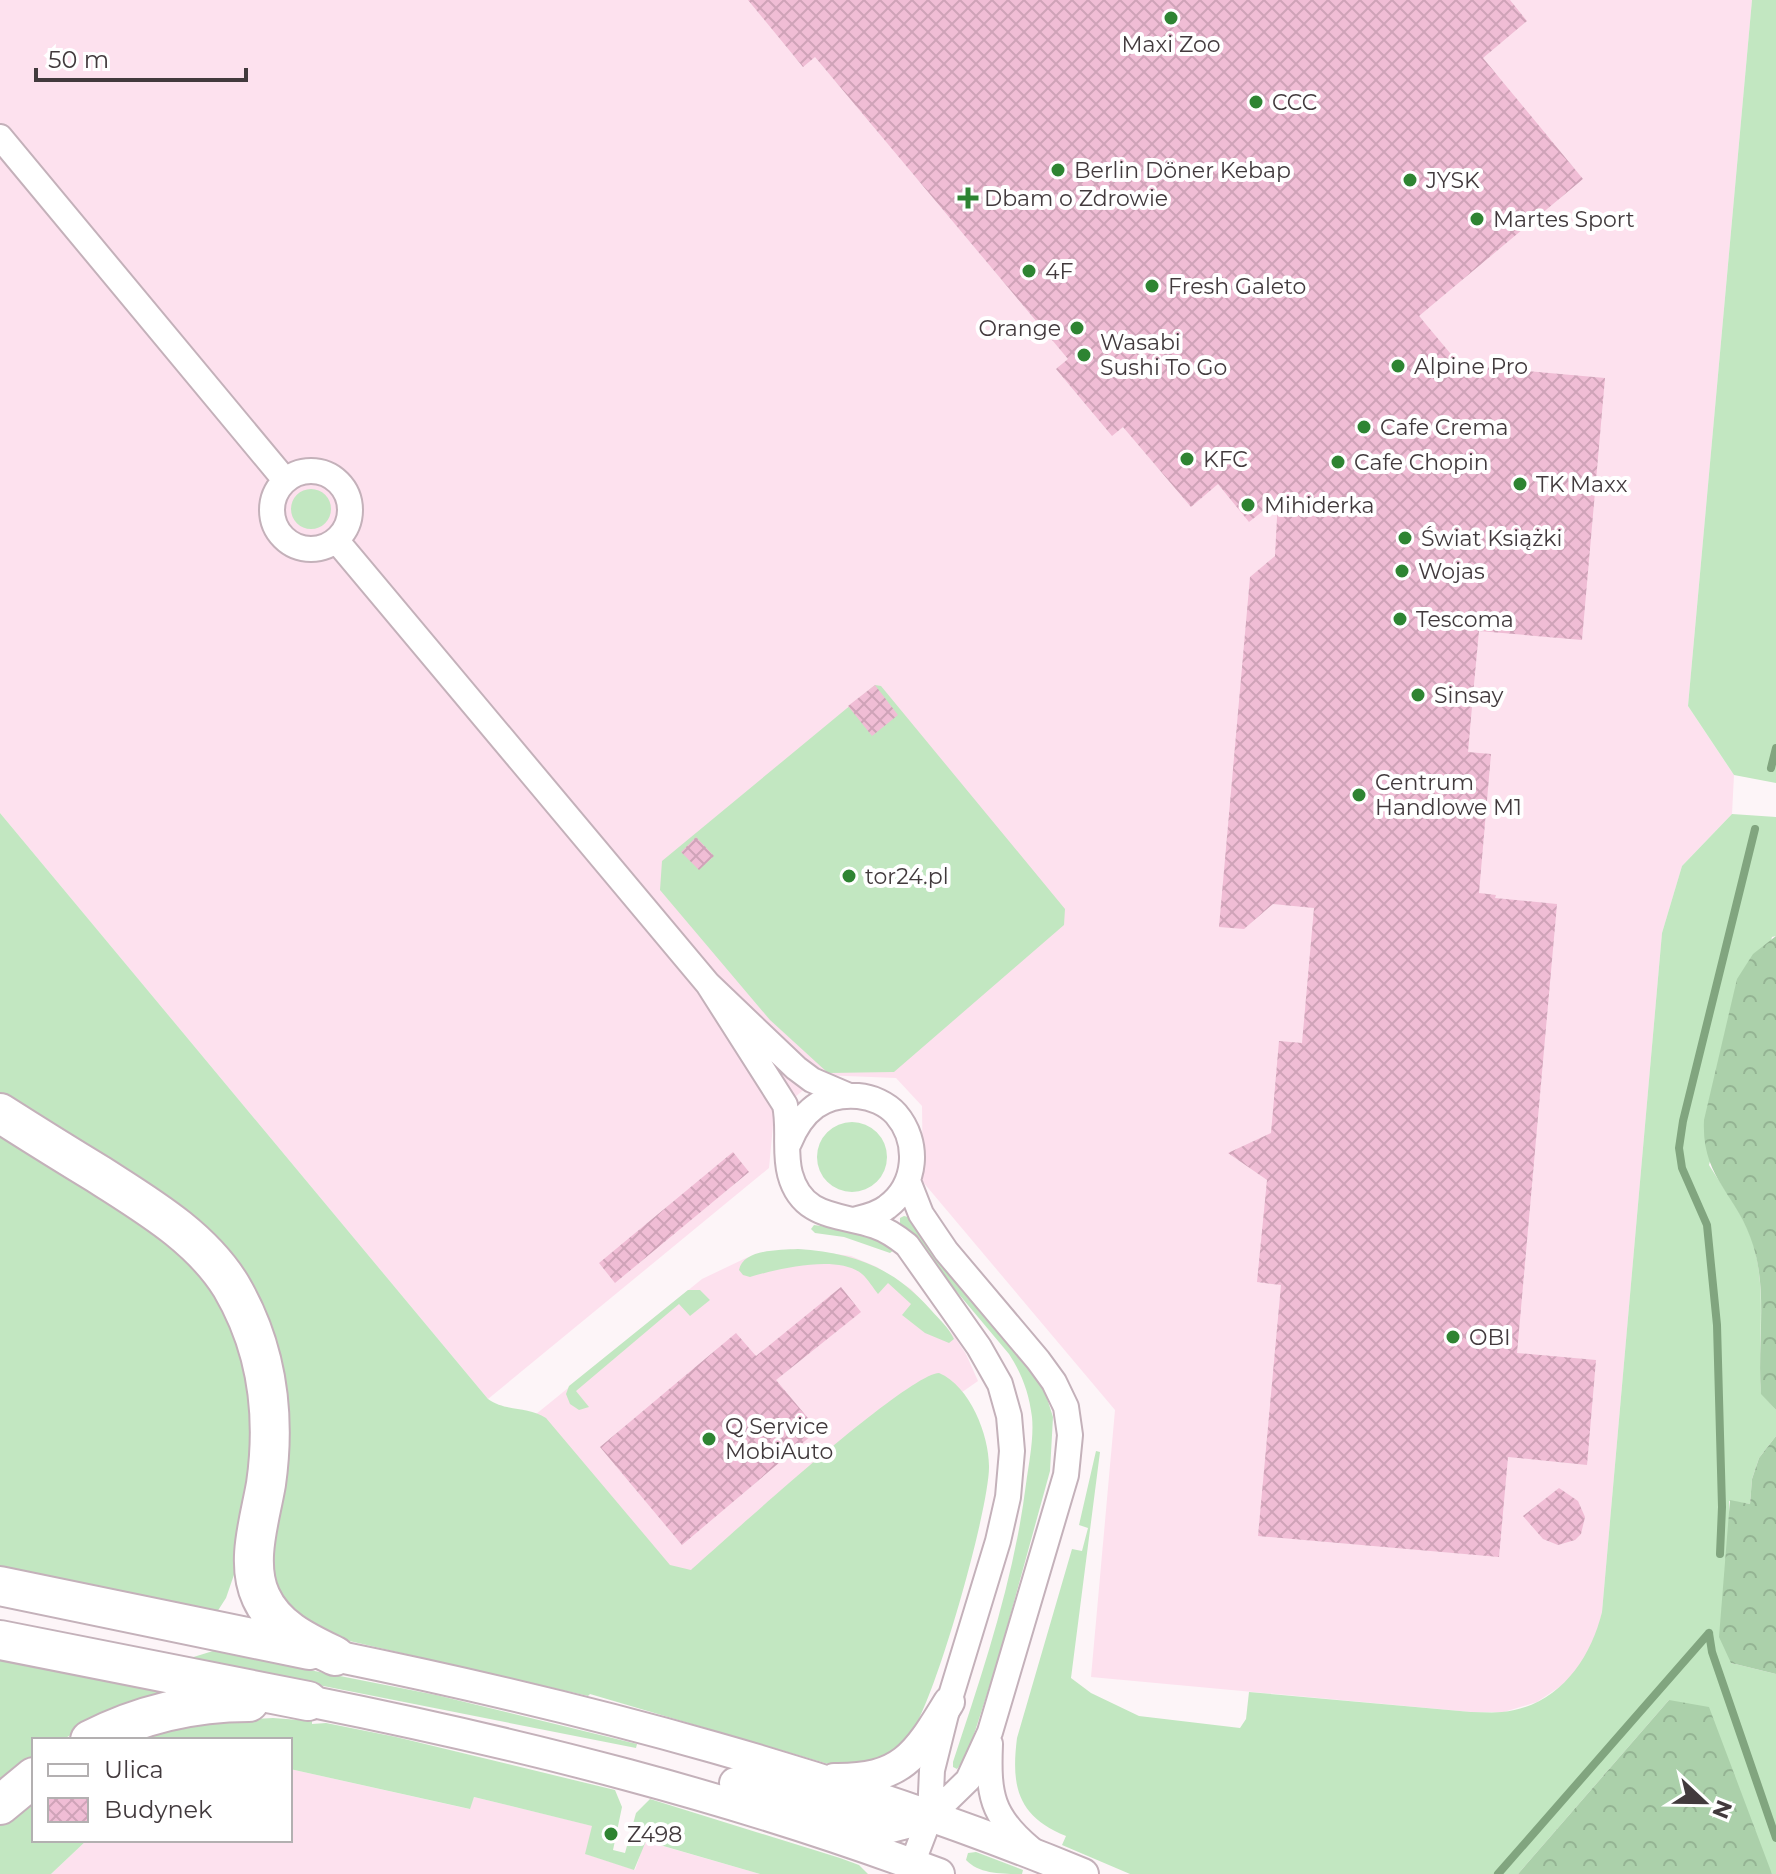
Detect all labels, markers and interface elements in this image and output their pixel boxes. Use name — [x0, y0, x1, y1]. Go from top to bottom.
marker: Maxi Zoo — [1162, 9, 1180, 27]
place label: Maxi Zoo — [1121, 31, 1221, 58]
scale bar — [36, 32, 246, 82]
text: 50 m — [48, 45, 109, 74]
place label: CCC — [1272, 89, 1317, 116]
marker: CCC — [1247, 93, 1265, 111]
place label: Berlin Döner Kebap — [1074, 157, 1291, 184]
marker: Berlin Döner Kebap — [1049, 161, 1067, 179]
place label: JYSK — [1425, 167, 1480, 194]
marker: JYSK — [1401, 171, 1419, 189]
place label: Dbam o Zdrowie — [984, 185, 1168, 212]
marker: Dbam o Zdrowie — [959, 189, 977, 207]
place label: Martes Sport — [1493, 206, 1635, 233]
marker: Martes Sport — [1468, 210, 1486, 228]
place label: 4F — [1045, 258, 1074, 285]
marker: 4F — [1020, 262, 1038, 280]
place label: Fresh Galeto — [1168, 273, 1306, 300]
marker: Fresh Galeto — [1143, 277, 1161, 295]
place label: Orange — [978, 315, 1061, 342]
marker: Orange — [1068, 319, 1086, 337]
place label: Wasabi Sushi To Go — [1100, 329, 1227, 381]
marker: Wasabi Sushi To Go — [1075, 346, 1093, 364]
place label: Alpine Pro — [1414, 353, 1528, 380]
marker: Alpine Pro — [1389, 357, 1407, 375]
place label: Cafe Crema — [1380, 414, 1508, 441]
marker: Cafe Crema — [1355, 418, 1373, 436]
place label: KFC — [1203, 446, 1248, 473]
place label: Cafe Chopin — [1354, 449, 1489, 476]
marker: KFC — [1178, 450, 1196, 468]
marker: Cafe Chopin — [1329, 453, 1347, 471]
place label: TK Maxx — [1536, 471, 1628, 498]
marker: TK Maxx — [1511, 475, 1529, 493]
place label: Mihiderka — [1264, 492, 1375, 519]
marker: Mihiderka — [1239, 496, 1257, 514]
place label: Świat Książki — [1421, 525, 1562, 552]
marker: Świat Książki — [1396, 529, 1414, 547]
place label: Wojas — [1418, 558, 1485, 585]
marker: Wojas — [1393, 562, 1411, 580]
place label: Tescoma — [1416, 606, 1514, 633]
marker: Tescoma — [1391, 610, 1409, 628]
place label: Sinsay — [1434, 682, 1504, 709]
marker: Sinsay — [1409, 686, 1427, 704]
place label: Centrum Handlowe M1 — [1375, 769, 1522, 821]
marker: Centrum Handlowe M1 — [1350, 786, 1368, 804]
place label: tor24.pl — [865, 863, 949, 890]
marker: tor24.pl — [840, 867, 858, 885]
place label: OBI — [1469, 1324, 1511, 1351]
marker: OBI — [1444, 1328, 1462, 1346]
place label: Q Service MobiAuto — [725, 1413, 833, 1465]
marker: Q Service MobiAuto — [700, 1430, 718, 1448]
legend — [32, 1738, 292, 1842]
text: Ulica — [104, 1755, 164, 1784]
north arrow — [1664, 1762, 1744, 1842]
text: Budynek — [104, 1795, 213, 1824]
text: N — [1706, 1796, 1738, 1823]
place label: Z498 — [627, 1821, 682, 1848]
marker: Z498 — [602, 1825, 620, 1843]

